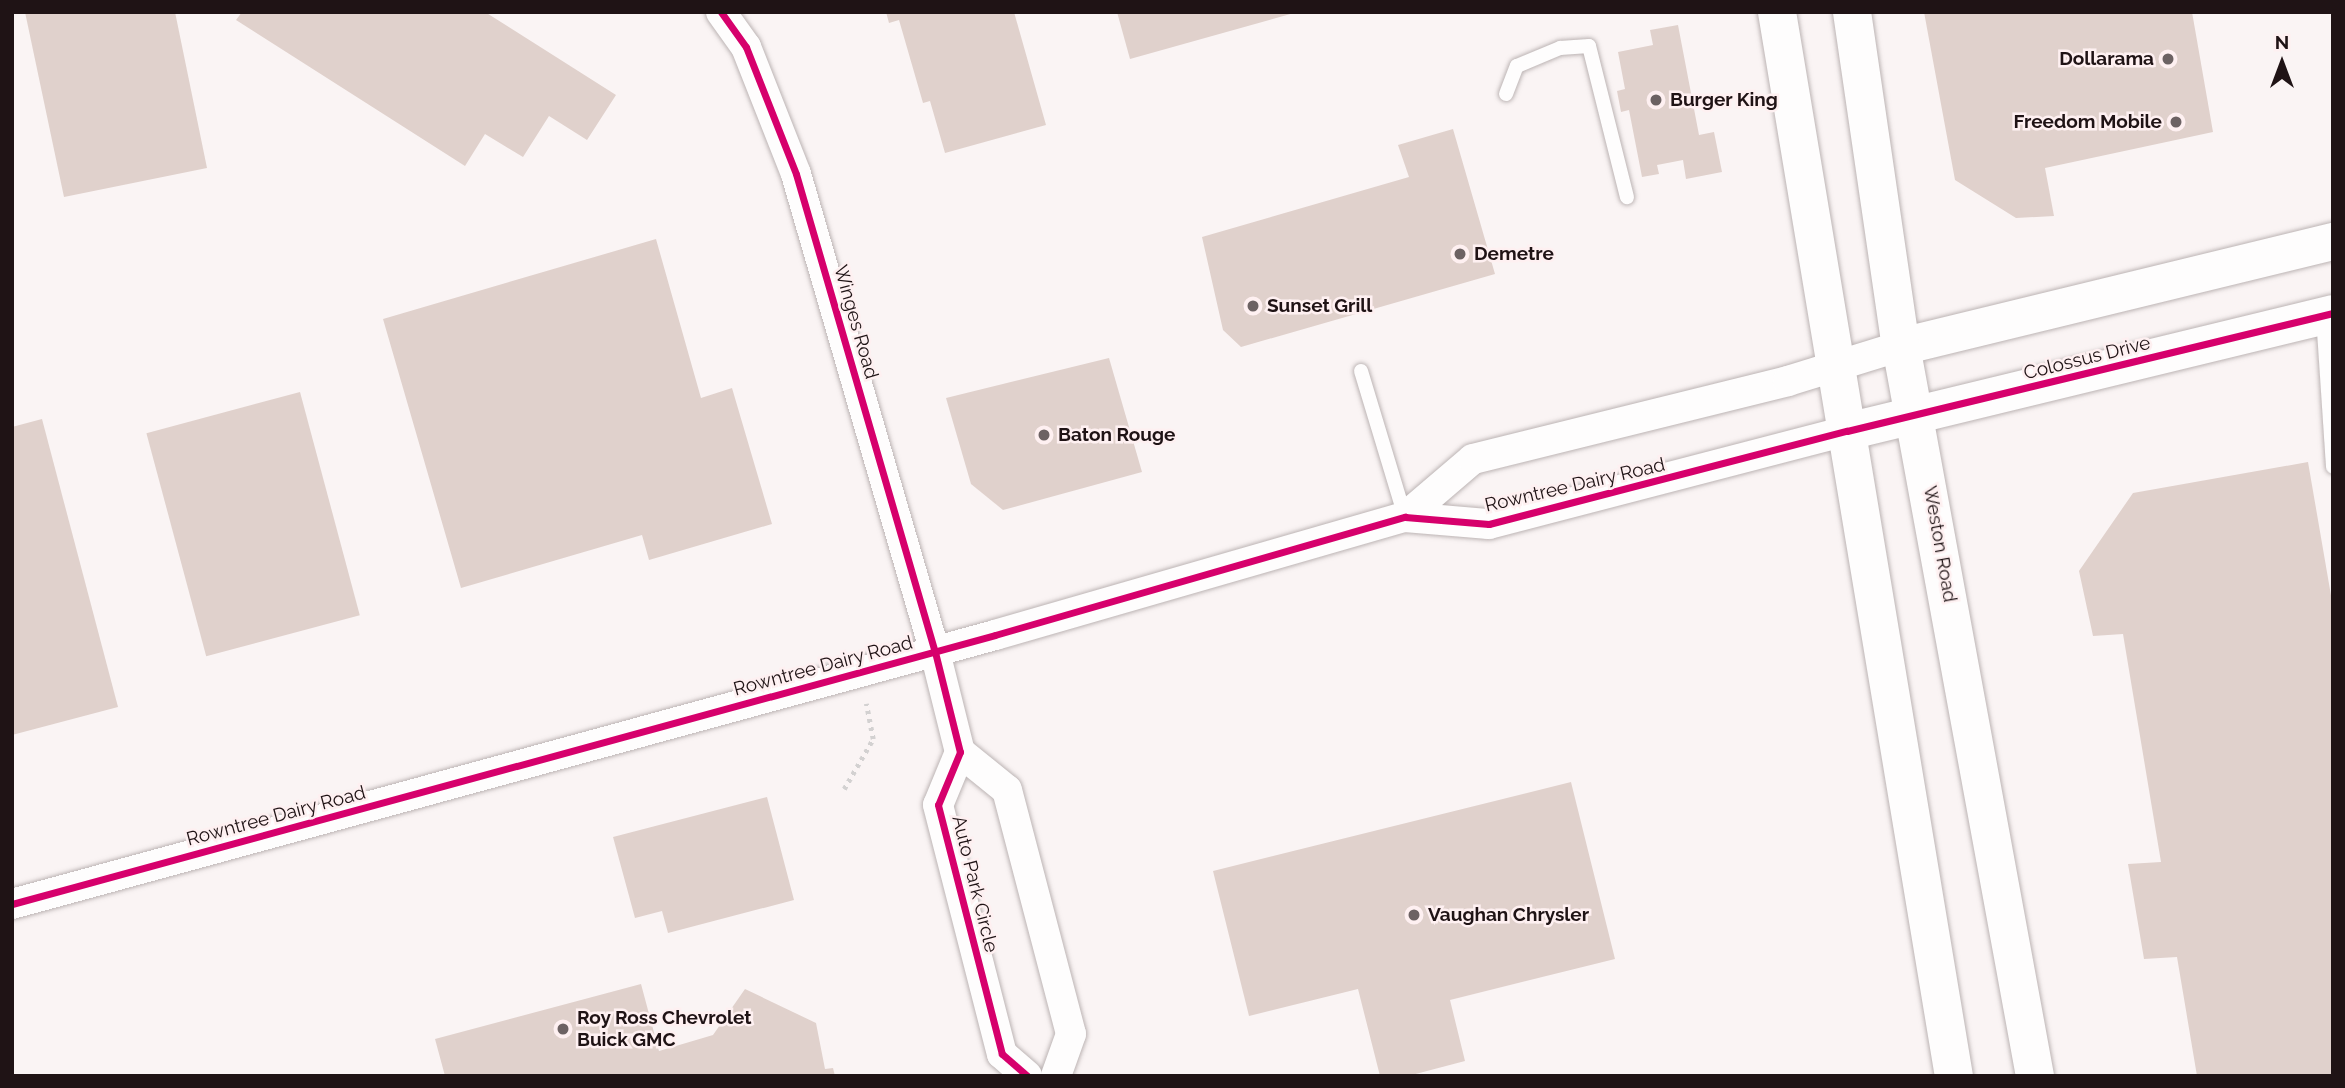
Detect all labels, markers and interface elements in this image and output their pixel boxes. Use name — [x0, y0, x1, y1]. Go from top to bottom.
north arrow — [2247, 28, 2317, 98]
text: N — [2275, 31, 2289, 53]
place label: Dollarama — [2059, 48, 2154, 70]
marker: Dollarama — [2160, 51, 2176, 67]
place label: Burger King — [1670, 89, 1778, 111]
marker: Burger King — [1648, 92, 1664, 108]
place label: Freedom Mobile — [2014, 111, 2162, 133]
marker: Freedom Mobile — [2168, 114, 2184, 130]
place label: Demetre — [1474, 243, 1554, 265]
marker: Demetre — [1452, 246, 1468, 262]
street label: Winges Road — [829, 262, 883, 382]
place label: Sunset Grill — [1267, 295, 1372, 317]
marker: Sunset Grill — [1245, 298, 1261, 314]
street label: Colossus Drive — [2021, 331, 2153, 385]
place label: Baton Rouge — [1058, 424, 1175, 446]
marker: Baton Rouge — [1036, 427, 1052, 443]
street label: Rowntree Dairy Road — [1482, 453, 1668, 517]
street label: Weston Road — [1919, 484, 1961, 604]
street label: Rowntree Dairy Road — [731, 631, 915, 701]
street label: Rowntree Dairy Road — [184, 781, 368, 851]
street label: Auto Park Circle — [947, 813, 1003, 955]
place label: Vaughan Chrysler — [1428, 904, 1589, 926]
marker: Vaughan Chrysler — [1406, 907, 1422, 923]
place label: Roy Ross Chevrolet Buick GMC — [577, 1007, 752, 1051]
marker: Roy Ross Chevrolet Buick GMC — [555, 1021, 571, 1037]

